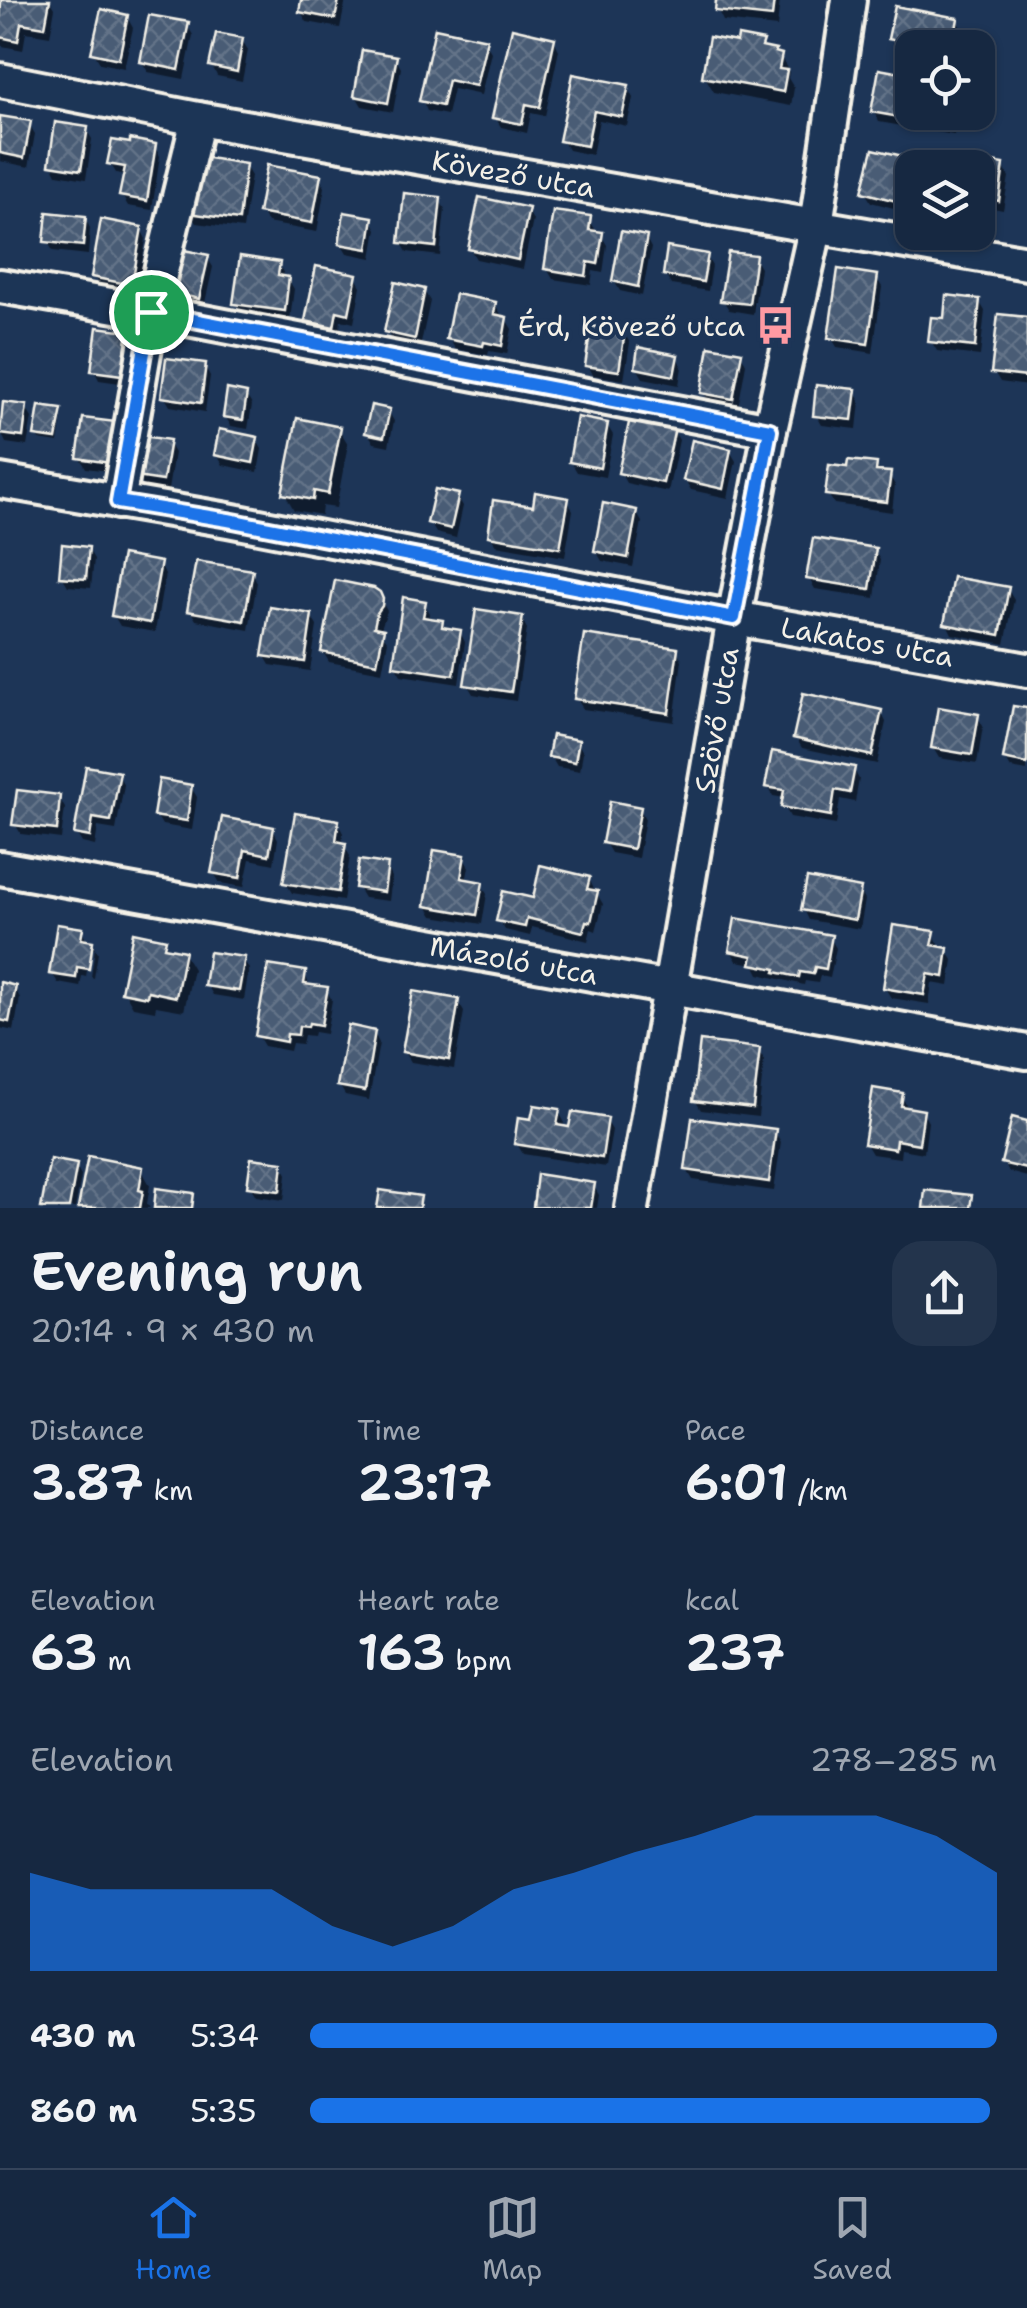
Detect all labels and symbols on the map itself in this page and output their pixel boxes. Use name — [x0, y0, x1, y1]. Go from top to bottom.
street label: Kövező utca — [429, 141, 598, 207]
pin — [109, 270, 194, 355]
bus stop icon: Érd, Kövező utca — [754, 305, 796, 347]
place label: Érd, Kövező utca — [518, 307, 745, 345]
street label: Lakatos utca — [778, 608, 956, 676]
street label: Szövő utca — [685, 644, 748, 796]
street label: Mázoló utca — [427, 926, 601, 994]

